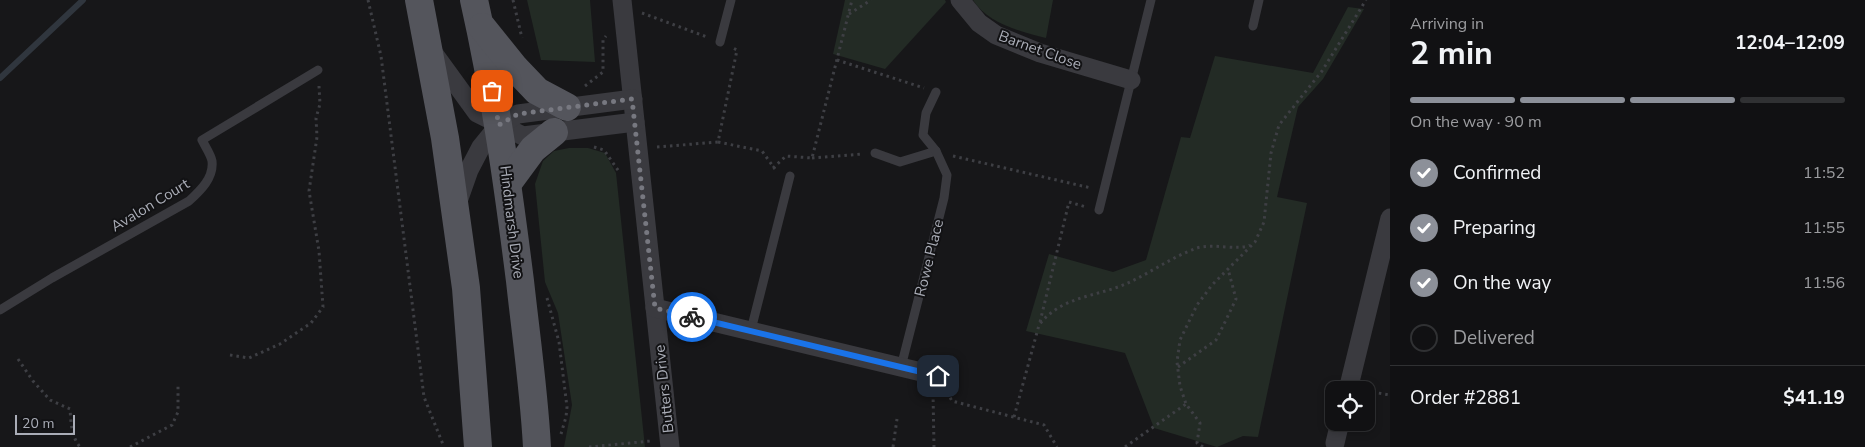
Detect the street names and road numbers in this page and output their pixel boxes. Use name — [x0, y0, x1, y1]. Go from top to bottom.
street label: Barnet Close — [996, 26, 1084, 74]
street label: Hindmarsh Drive — [495, 164, 529, 280]
street label: Avalon Court — [107, 173, 194, 236]
street label: Rowe Place — [910, 217, 948, 299]
street label: Butters Drive — [649, 344, 679, 434]

